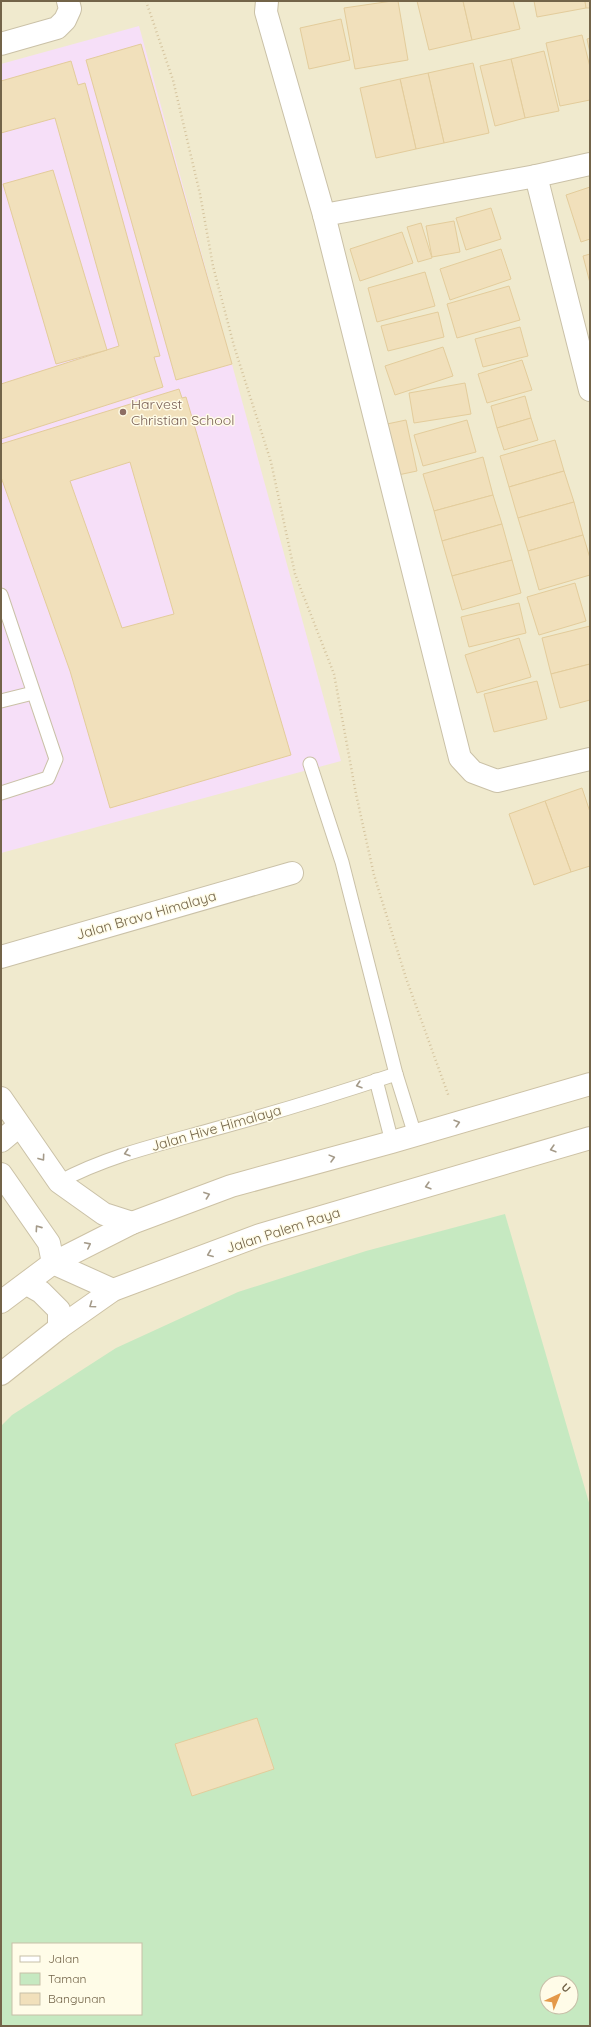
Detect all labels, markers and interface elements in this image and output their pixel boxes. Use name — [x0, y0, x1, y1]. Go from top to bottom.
place label: Harvest Christian School — [131, 395, 234, 429]
marker: Harvest Christian School — [118, 407, 128, 417]
street label: Jalan Brava Himalaya — [74, 886, 218, 944]
one-way arrow — [356, 1081, 363, 1089]
street label: Jalan Hive Himalaya — [149, 1101, 283, 1155]
one-way arrow — [453, 1119, 460, 1128]
one-way arrow — [549, 1144, 556, 1153]
one-way arrow — [124, 1148, 131, 1157]
one-way arrow — [37, 1154, 45, 1161]
one-way arrow — [328, 1154, 335, 1163]
one-way arrow — [425, 1181, 432, 1190]
one-way arrow — [203, 1191, 210, 1199]
street label: Jalan Palem Raya — [224, 1203, 342, 1257]
one-way arrow — [35, 1225, 43, 1232]
one-way arrow — [83, 1243, 91, 1250]
one-way arrow — [207, 1249, 214, 1257]
one-way arrow — [89, 1300, 96, 1307]
legend — [12, 1943, 142, 2015]
text: Jalan — [48, 1951, 79, 1966]
text: Taman — [48, 1971, 86, 1986]
north arrow — [539, 1975, 579, 2015]
text: U — [558, 1980, 574, 1996]
text: Bangunan — [48, 1991, 105, 2006]

